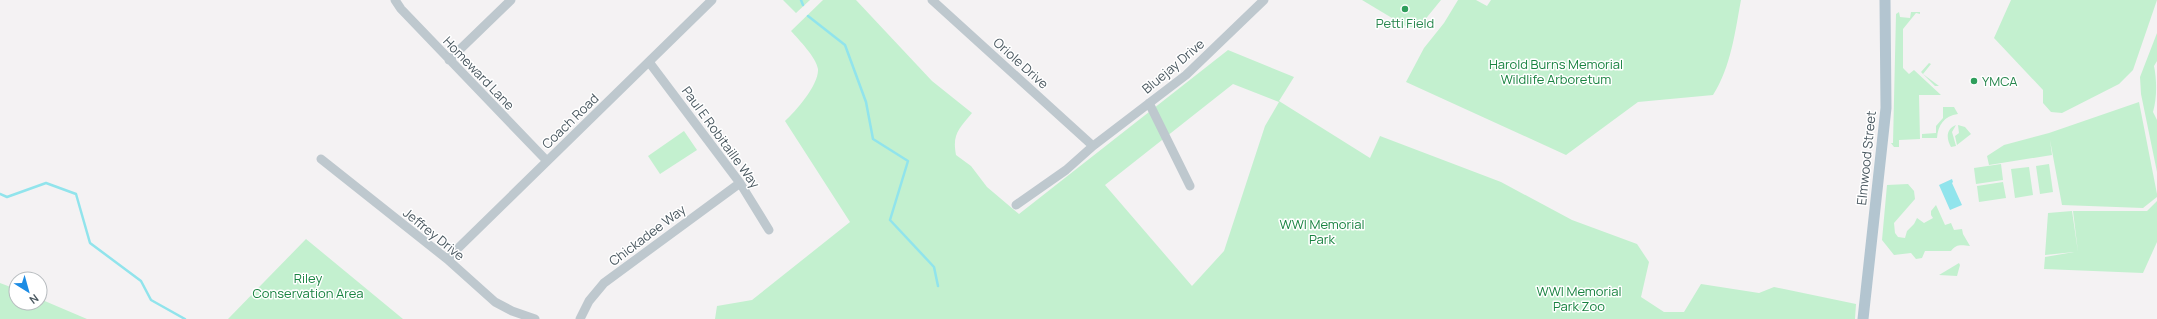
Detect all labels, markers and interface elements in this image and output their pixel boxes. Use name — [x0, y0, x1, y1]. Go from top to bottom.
marker: Petti Field — [1400, 4, 1410, 14]
place label: Petti Field — [1376, 14, 1434, 32]
street label: Homeward Lane — [439, 32, 519, 114]
street label: Oriole Drive — [990, 33, 1053, 93]
street label: Bluejay Drive — [1138, 34, 1208, 97]
park label: Harold Burns Memorial Wildlife Arboretum — [1489, 55, 1623, 88]
place label: YMCA — [1982, 72, 2017, 90]
marker: YMCA — [1969, 76, 1979, 86]
street label: Paul E Robitaille Way — [678, 82, 764, 192]
street label: Coach Road — [538, 89, 602, 153]
street label: Elmwood Street — [1852, 110, 1880, 206]
street label: Chickadee Way — [605, 200, 689, 270]
street label: Jeffrey Drive — [400, 204, 469, 265]
park label: WWI Memorial Park — [1280, 215, 1364, 248]
park label: Riley Conservation Area — [253, 269, 364, 302]
north arrow — [8, 271, 48, 311]
park label: WWI Memorial Park Zoo — [1537, 282, 1621, 315]
text: N — [27, 291, 42, 308]

